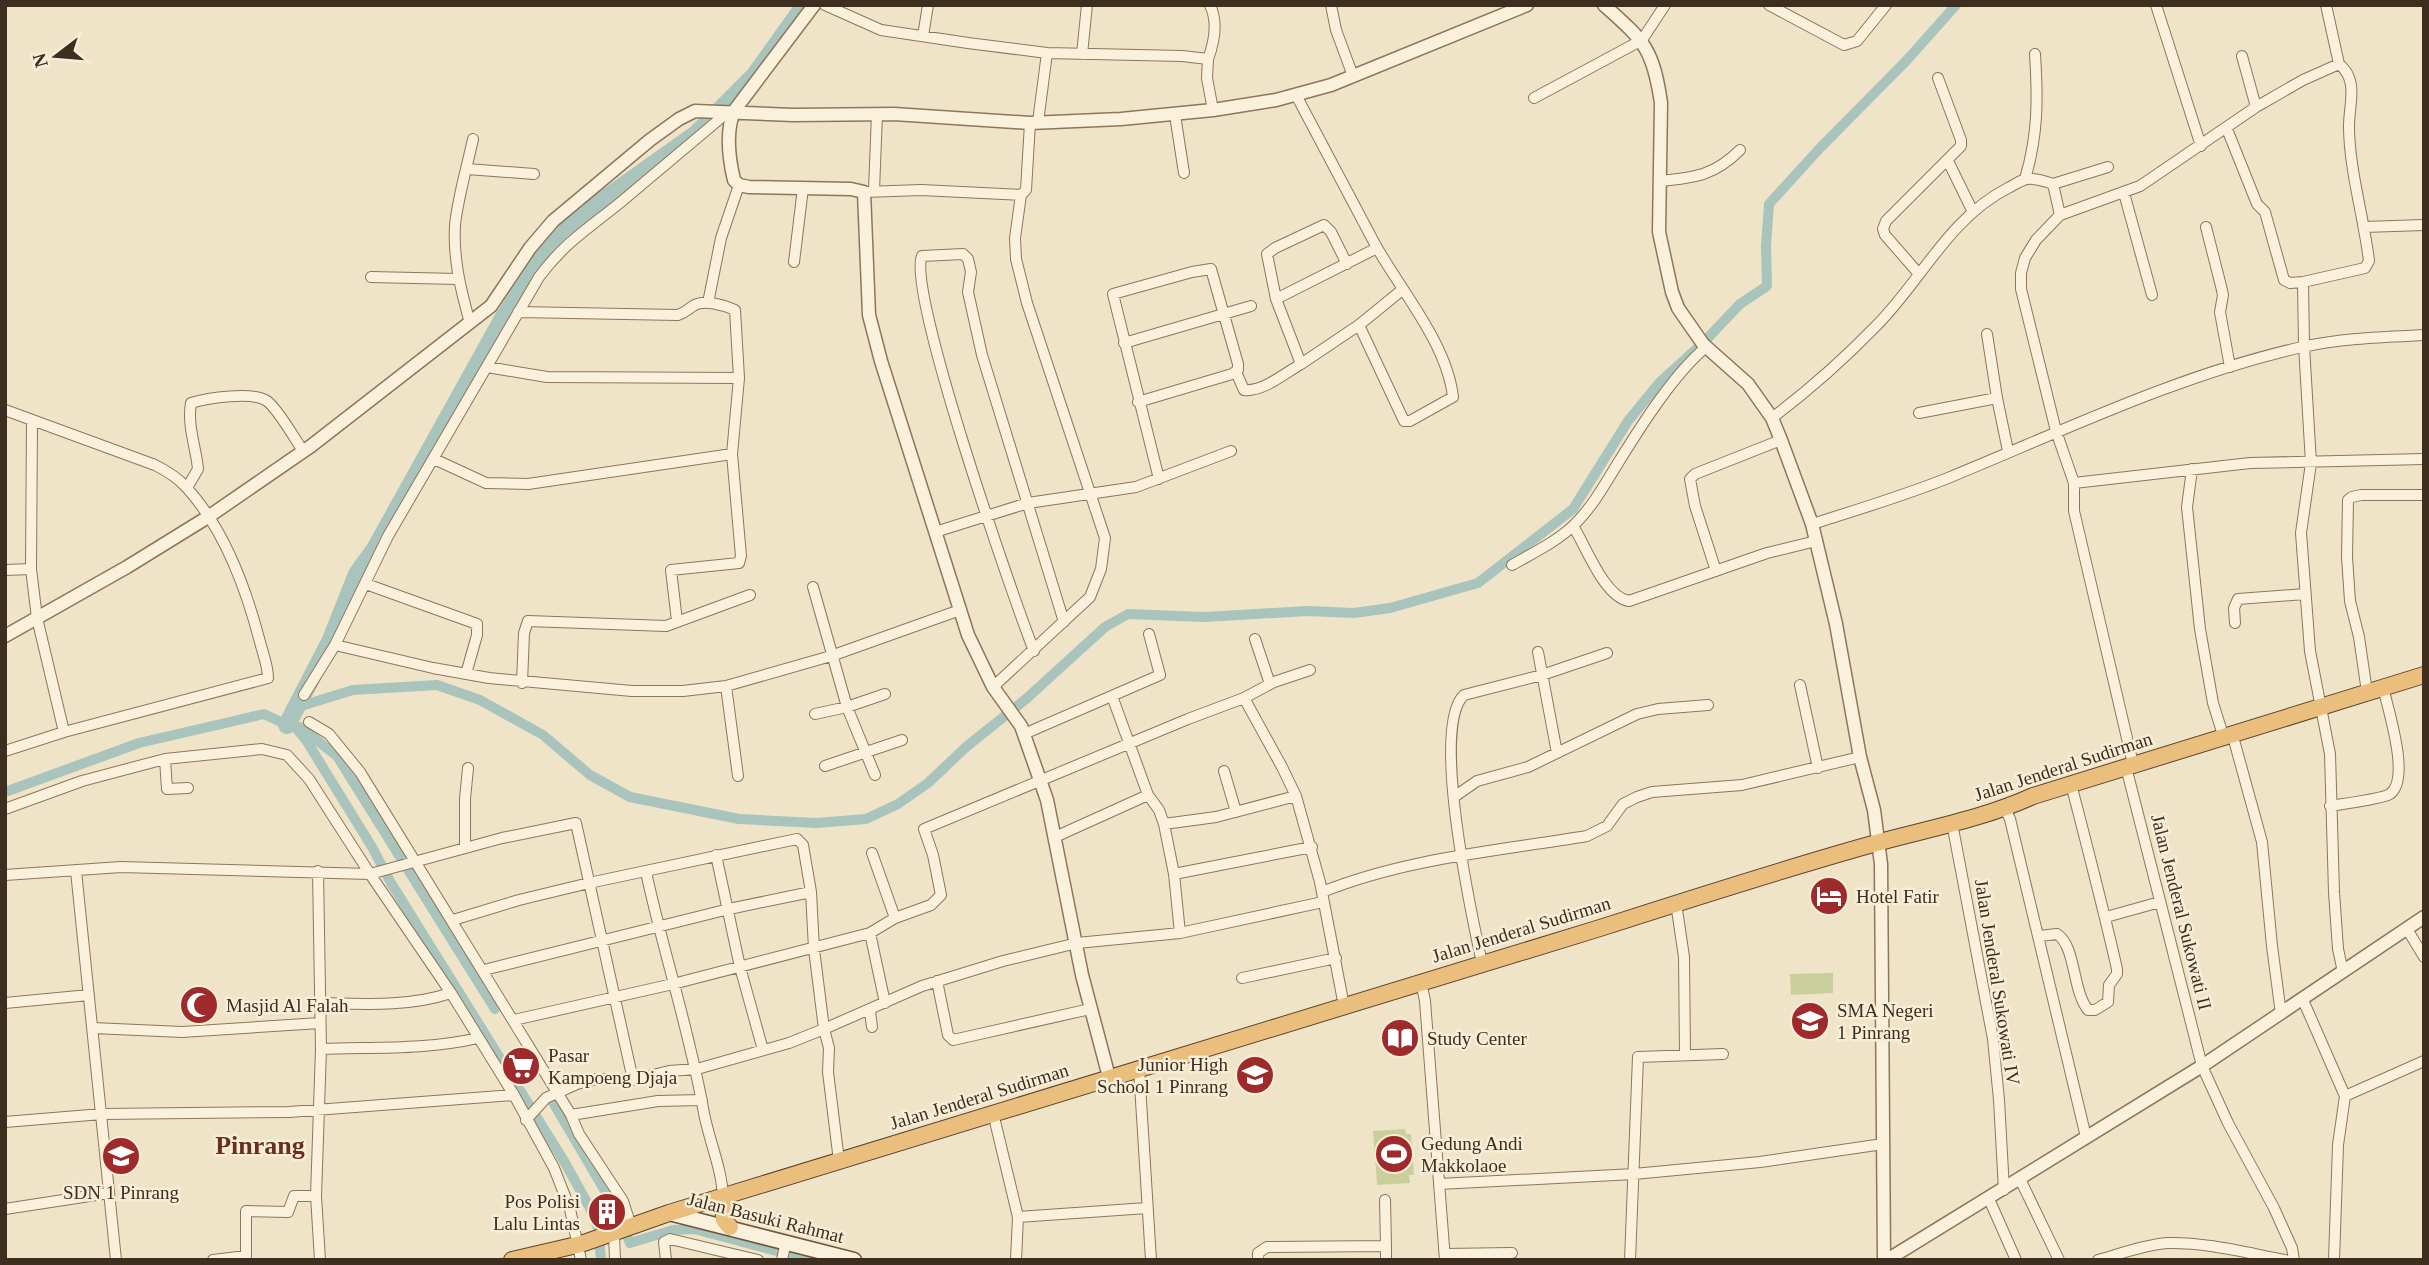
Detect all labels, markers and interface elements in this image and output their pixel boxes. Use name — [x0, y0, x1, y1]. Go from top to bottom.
north arrow — [21, 21, 91, 91]
text: N — [28, 51, 52, 70]
street label: Jalan Jenderal Sudirman — [1972, 728, 2155, 805]
street label: Jalan Jenderal Sukowati II — [2147, 812, 2216, 1012]
hotel icon: Hotel Fatir — [1808, 875, 1850, 917]
street label: Jalan Jenderal Sukowati IV — [1971, 878, 2024, 1087]
place label: Hotel Fatir — [1856, 886, 1940, 907]
street label: Jalan Jenderal Sudirman — [1429, 892, 1613, 967]
mosque icon: Masjid Al Falah — [178, 984, 220, 1026]
place label: Masjid Al Falah — [226, 995, 349, 1016]
school or university icon: SMA Negeri 1 Pinrang — [1789, 1000, 1831, 1042]
place label: SMA Negeri 1 Pinrang — [1837, 1000, 1934, 1043]
library icon: Study Center — [1379, 1017, 1421, 1059]
place label: Study Center — [1427, 1028, 1527, 1049]
supermarket icon: Pasar Kampoeng Djaja — [500, 1045, 542, 1087]
place label: Pasar Kampoeng Djaja — [548, 1045, 678, 1088]
place label: Junior High School 1 Pinrang — [1097, 1054, 1229, 1097]
school or university icon: Junior High School 1 Pinrang — [1234, 1054, 1276, 1096]
street label: Jalan Jenderal Sudirman — [887, 1059, 1071, 1134]
district label: Pinrang — [215, 1131, 305, 1160]
sports icon: Gedung Andi Makkolaoe — [1373, 1133, 1415, 1175]
place label: Gedung Andi Makkolaoe — [1421, 1133, 1523, 1176]
school or university icon: SDN 1 Pinrang — [100, 1135, 142, 1177]
place label: SDN 1 Pinrang — [63, 1182, 180, 1203]
street label: Jalan Basuki Rahmat — [686, 1188, 847, 1247]
place label: Pos Polisi Lalu Lintas — [493, 1191, 580, 1234]
building icon: Pos Polisi Lalu Lintas — [586, 1191, 628, 1233]

